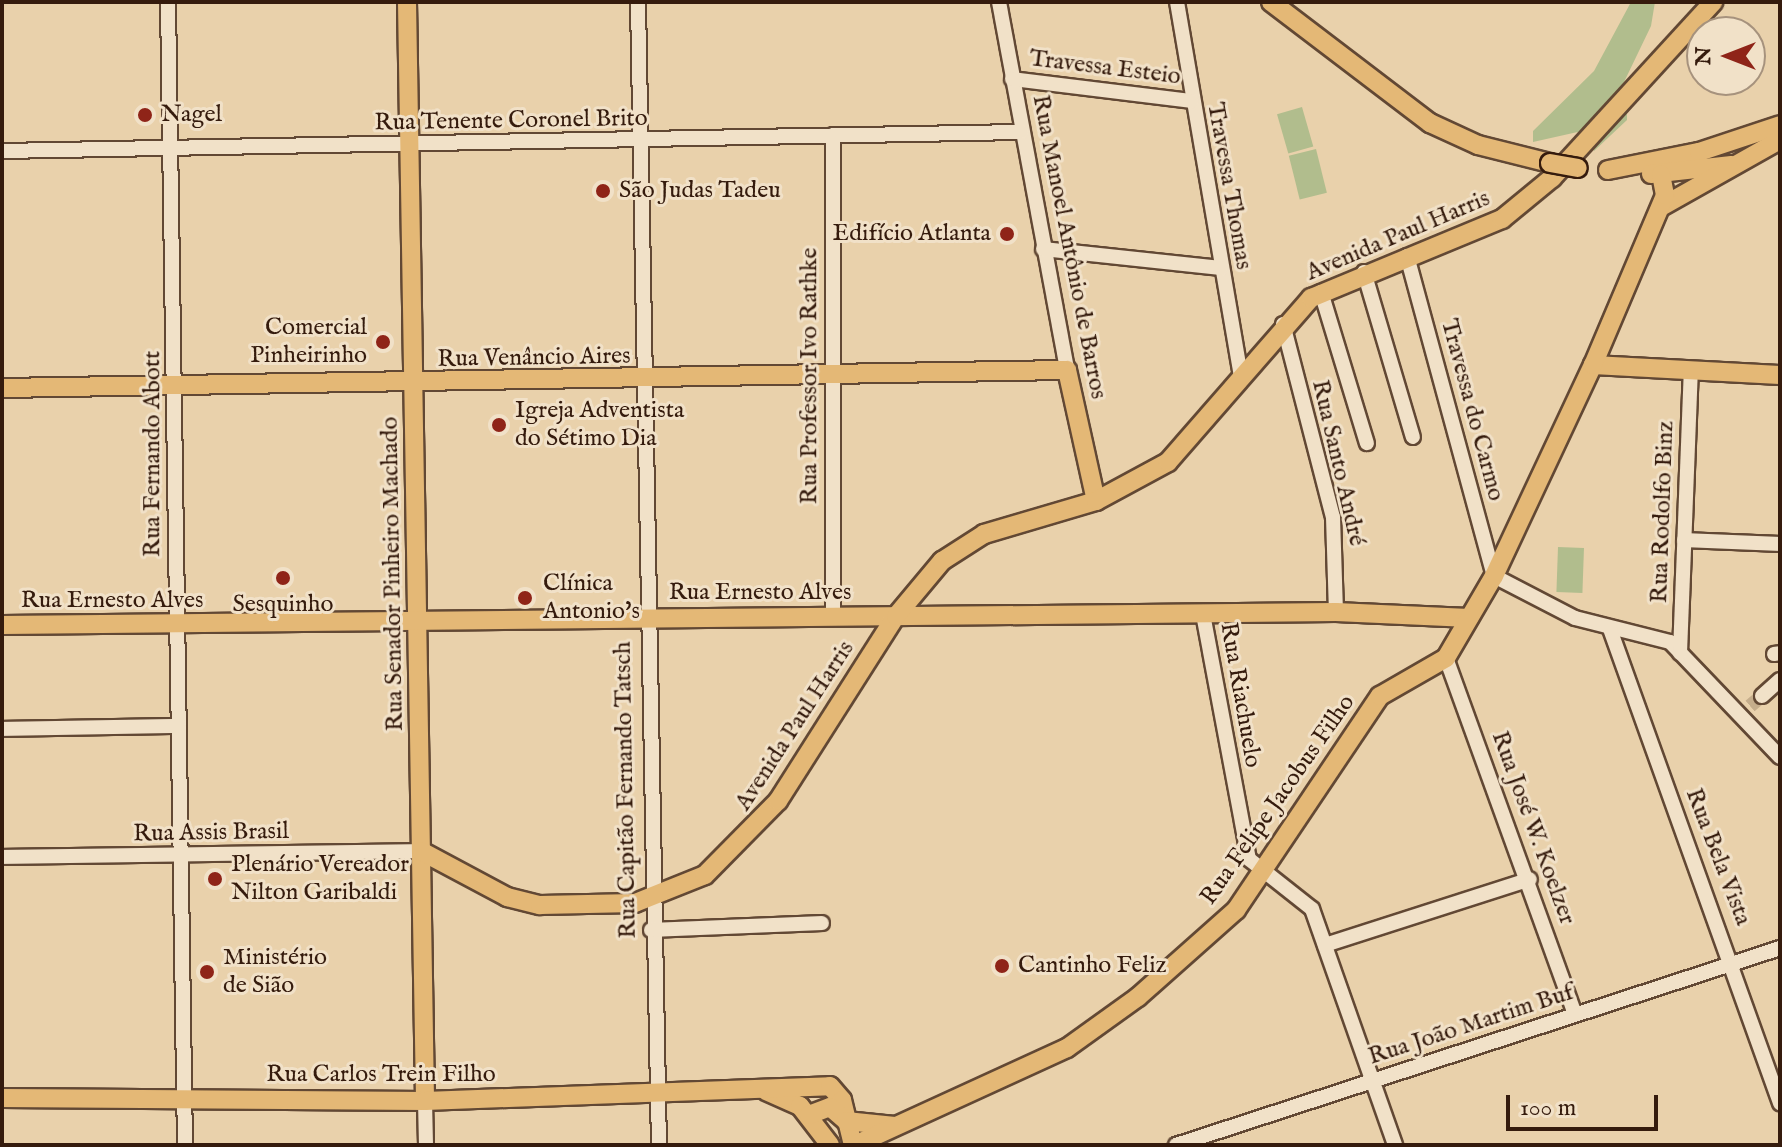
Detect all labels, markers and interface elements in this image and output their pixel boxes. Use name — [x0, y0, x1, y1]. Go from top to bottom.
north arrow — [1686, 16, 1766, 96]
street label: Travessa Esteio — [1028, 44, 1182, 92]
text: N — [1690, 46, 1718, 66]
street label: Rua Manoel Antônio de Barros — [1025, 92, 1113, 402]
street label: Travessa Thomas — [1200, 100, 1258, 272]
place label: Nagel — [161, 101, 222, 129]
street label: Rua Tenente Coronel Brito — [374, 104, 648, 138]
marker: Nagel — [136, 106, 154, 124]
place label: São Judas Tadeu — [619, 177, 781, 205]
marker: São Judas Tadeu — [594, 182, 612, 200]
street label: Avenida Paul Harris — [1302, 184, 1494, 288]
place label: Edifício Atlanta — [833, 220, 991, 248]
marker: Edifício Atlanta — [998, 225, 1016, 243]
street label: Rua Professor Ivo Rathke — [796, 248, 824, 504]
place label: Comercial Pinheirinho — [250, 314, 367, 370]
street label: Travessa do Carmo — [1434, 316, 1510, 504]
marker: Comercial Pinheirinho — [374, 333, 392, 351]
street label: Rua Venâncio Aires — [437, 342, 631, 374]
street label: Rua Fernando Abott — [139, 351, 167, 557]
street label: Rua Santo André — [1305, 377, 1371, 549]
place label: Igreja Adventista do Sétimo Dia — [515, 397, 684, 453]
street label: Rua Senador Pinheiro Machado — [376, 416, 410, 732]
marker: Igreja Adventista do Sétimo Dia — [490, 416, 508, 434]
street label: Rua Rodolfo Binz — [1645, 420, 1681, 604]
marker: Sesquinho — [274, 569, 292, 587]
place label: Clínica Antonio's — [543, 570, 640, 626]
street label: Rua Ernesto Alves — [669, 579, 851, 607]
street label: Rua Ernesto Alves — [21, 587, 203, 615]
marker: Clínica Antonio's — [514, 587, 536, 609]
place label: Sesquinho — [233, 591, 333, 619]
street label: Rua Riachuelo — [1213, 620, 1267, 770]
street label: Avenida Paul Harris — [729, 636, 861, 816]
street label: Rua Capitão Fernando Tatsch — [609, 641, 643, 939]
street label: Rua Felipe Jacobus Filho — [1195, 689, 1361, 911]
street label: Rua José W. Koelzer — [1485, 727, 1581, 929]
street label: Rua Bela Vista — [1679, 784, 1757, 930]
street label: Rua Assis Brasil — [133, 817, 289, 849]
place label: Plenário Vereador Nilton Garibaldi — [231, 851, 409, 907]
marker: Plenário Vereador Nilton Garibaldi — [206, 870, 224, 888]
place label: Ministério de Sião — [223, 944, 327, 1000]
place label: Cantinho Feliz — [1018, 952, 1167, 980]
marker: Cantinho Feliz — [993, 957, 1011, 975]
marker: Ministério de Sião — [198, 963, 216, 981]
street label: Rua João Martim Buf — [1365, 978, 1577, 1072]
street label: Rua Carlos Trein Filho — [266, 1061, 496, 1089]
scale bar — [1510, 1079, 1662, 1129]
text: 100 m — [1520, 1093, 1576, 1124]

